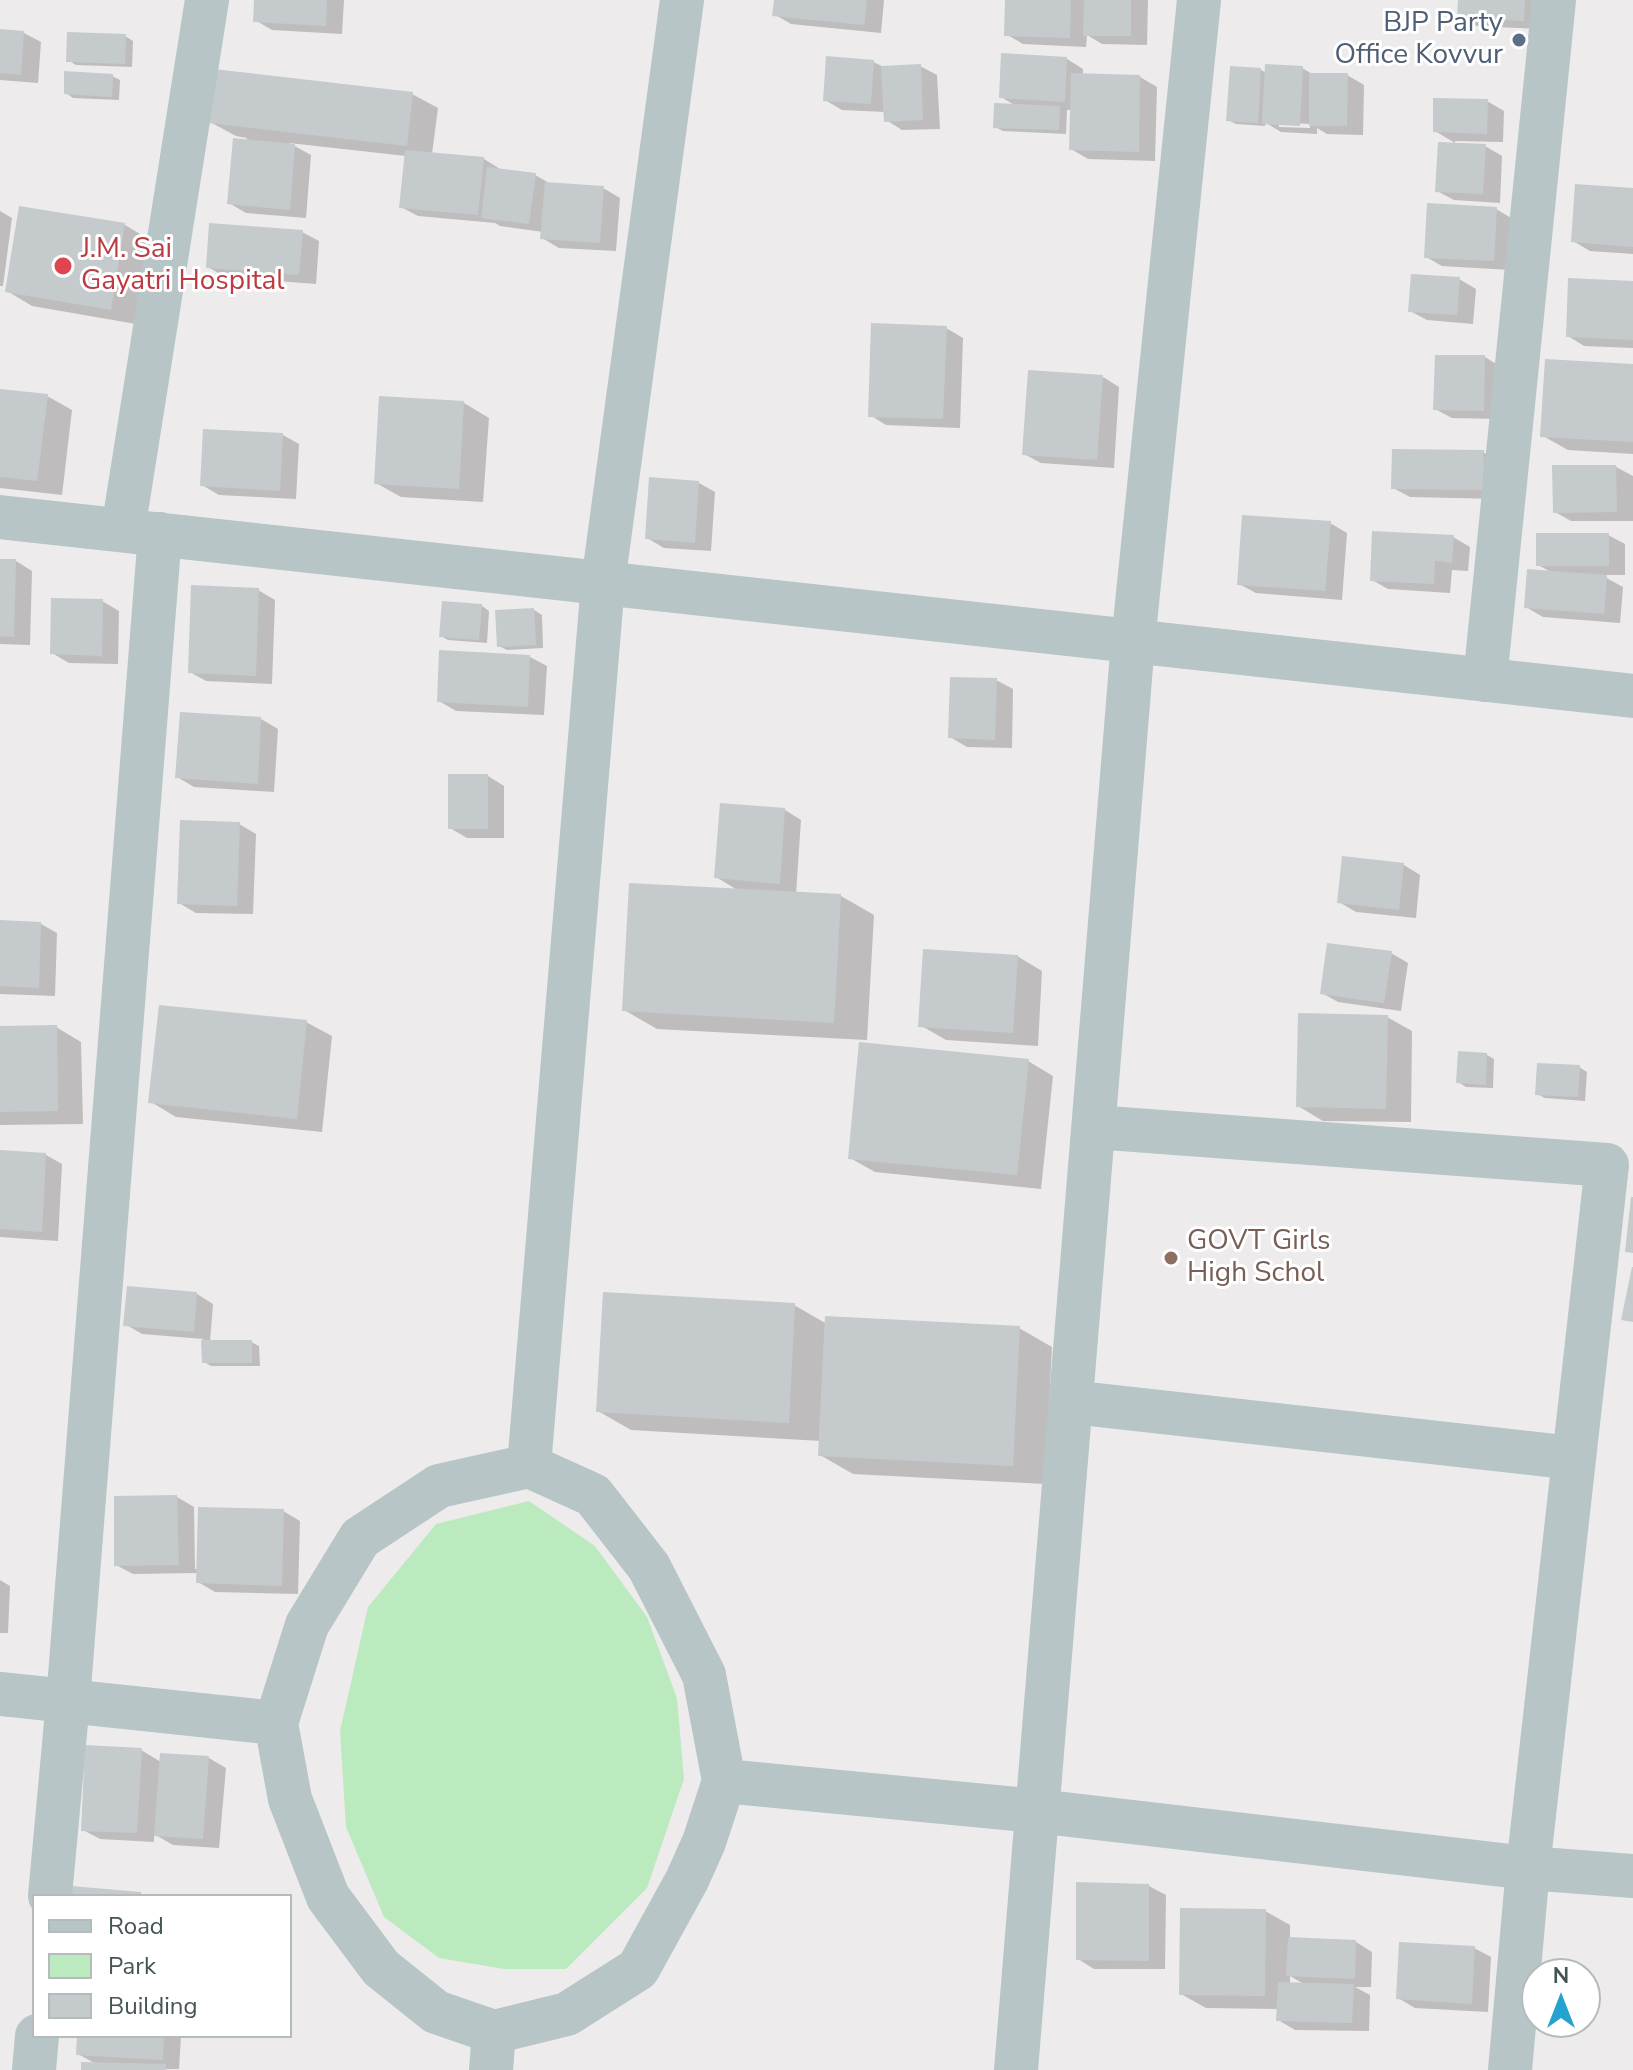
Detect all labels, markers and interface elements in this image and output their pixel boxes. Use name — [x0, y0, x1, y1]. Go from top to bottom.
place label: BJP Party Office Kovvur — [1335, 7, 1503, 73]
marker: BJP Party Office Kovvur — [1510, 31, 1528, 49]
place label: J.M. Sai Gayatri Hospital — [81, 233, 285, 299]
marker: J.M. Sai Gayatri Hospital — [52, 255, 74, 277]
place label: GOVT Girls High Schol — [1187, 1225, 1330, 1291]
marker: GOVT Girls High Schol — [1162, 1249, 1180, 1267]
legend — [32, 1894, 292, 2038]
text: Road — [108, 1910, 164, 1942]
text: Park — [108, 1950, 156, 1982]
north arrow — [1521, 1958, 1601, 2038]
text: N — [1553, 1961, 1569, 1991]
text: Building — [108, 1990, 198, 2022]

